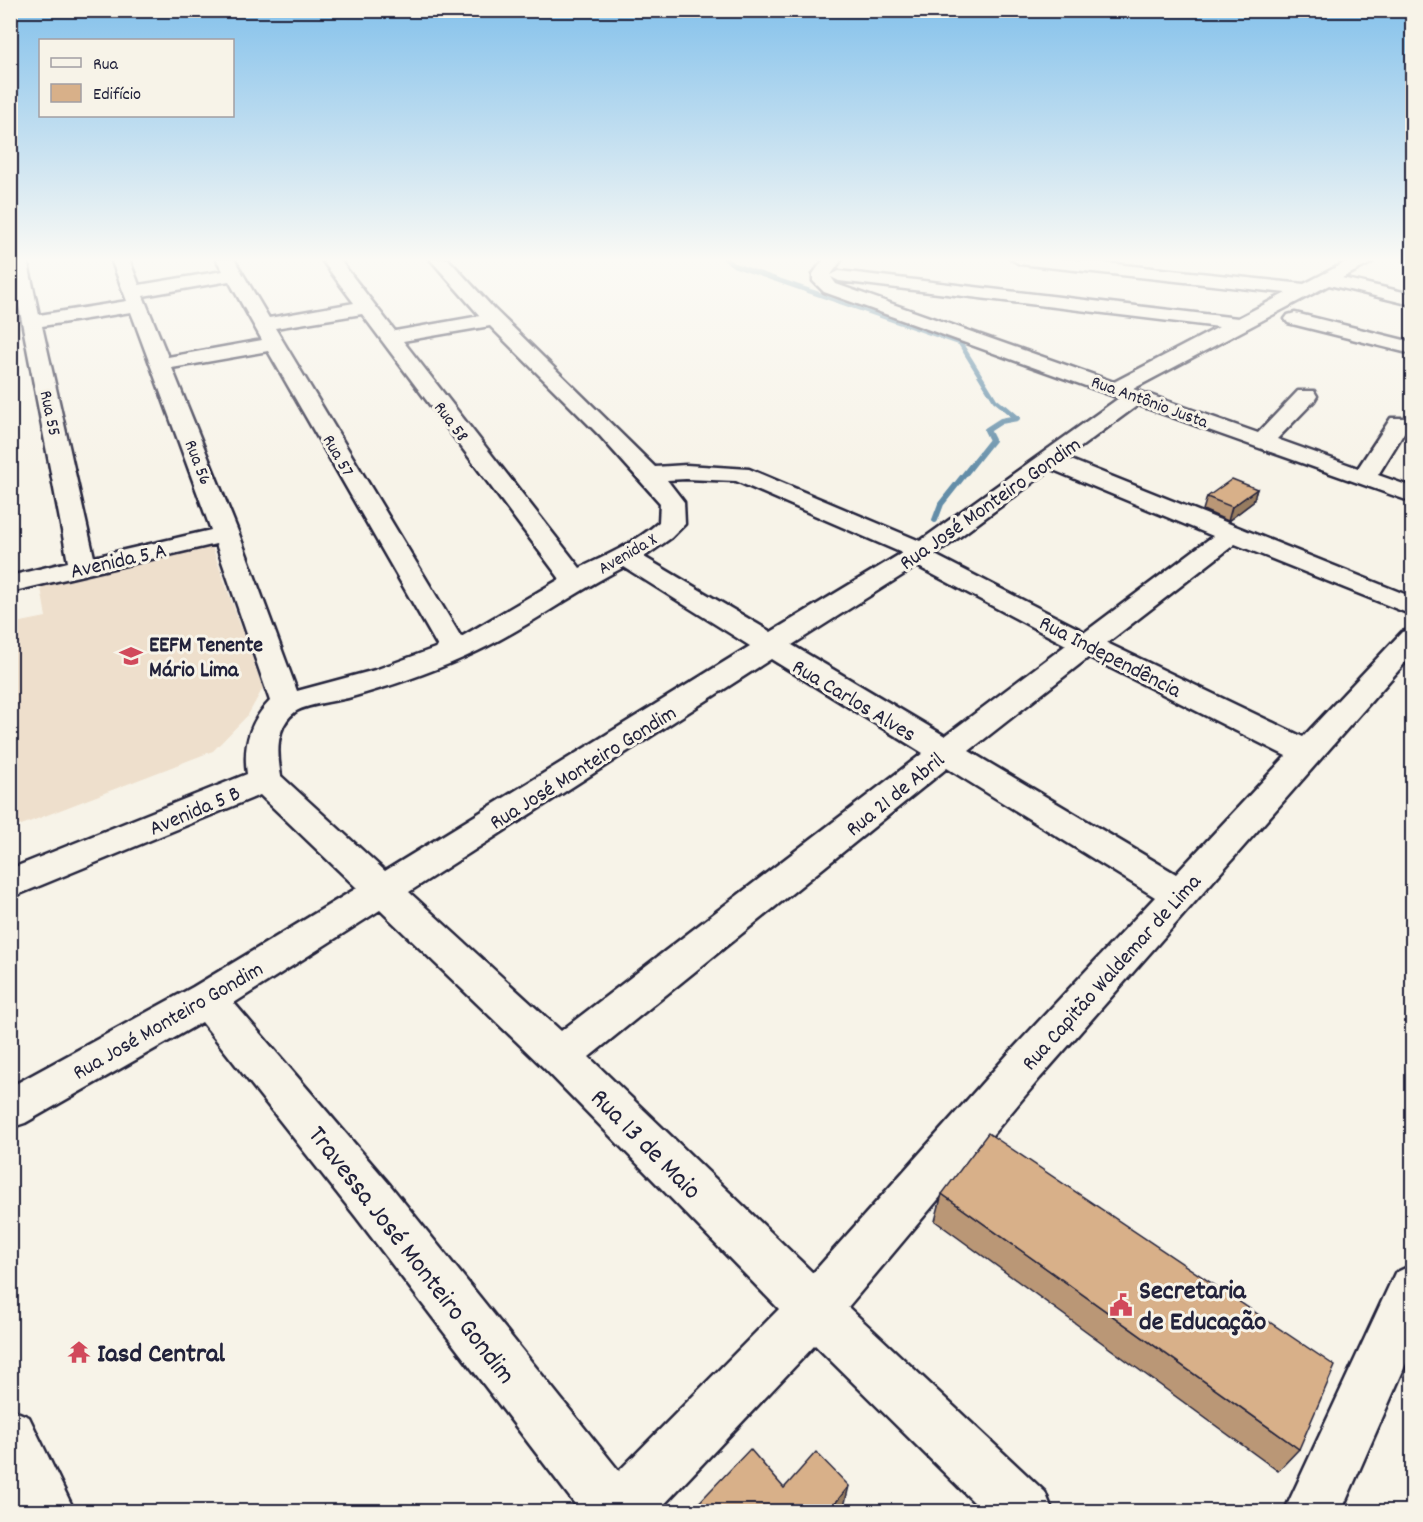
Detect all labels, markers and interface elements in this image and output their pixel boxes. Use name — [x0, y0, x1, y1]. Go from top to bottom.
legend — [39, 39, 234, 117]
text: Rua — [93, 53, 119, 78]
text: Edifício — [93, 83, 141, 108]
street label: Rua Antônio Justa — [1087, 371, 1212, 436]
street label: Rua 55 — [32, 389, 66, 439]
street label: Rua 58 — [427, 397, 473, 448]
street label: Rua José Monteiro Gondim — [894, 430, 1088, 579]
street label: Rua 57 — [315, 431, 359, 482]
street label: Rua 56 — [177, 437, 217, 489]
street label: Avenida X — [594, 528, 662, 582]
street label: Avenida 5 A — [68, 536, 170, 589]
street label: Rua Independência — [1033, 609, 1186, 708]
place label: EEFM Tenente Mário Lima — [149, 631, 263, 687]
school or university icon: EEFM Tenente Mário Lima — [118, 643, 144, 669]
street label: Rua Carlos Alves — [785, 653, 921, 751]
street label: Rua José Monteiro Gondim — [484, 699, 683, 839]
street label: Rua 21 de Abril — [840, 746, 952, 845]
street label: Avenida 5 B — [145, 779, 246, 845]
street label: Rua Capitão Waldemar de Lima — [1016, 868, 1210, 1079]
street label: Rua José Monteiro Gondim — [68, 955, 270, 1089]
street label: Rua 13 de Maio — [580, 1081, 709, 1210]
street label: Travessa José Monteiro Gondim — [297, 1119, 524, 1394]
place label: Secretaria de Educação — [1139, 1273, 1266, 1343]
public building icon: Secretaria de Educação — [1108, 1292, 1134, 1318]
place label: Iasd Central — [97, 1336, 226, 1375]
temple icon: Iasd Central — [66, 1339, 92, 1365]

